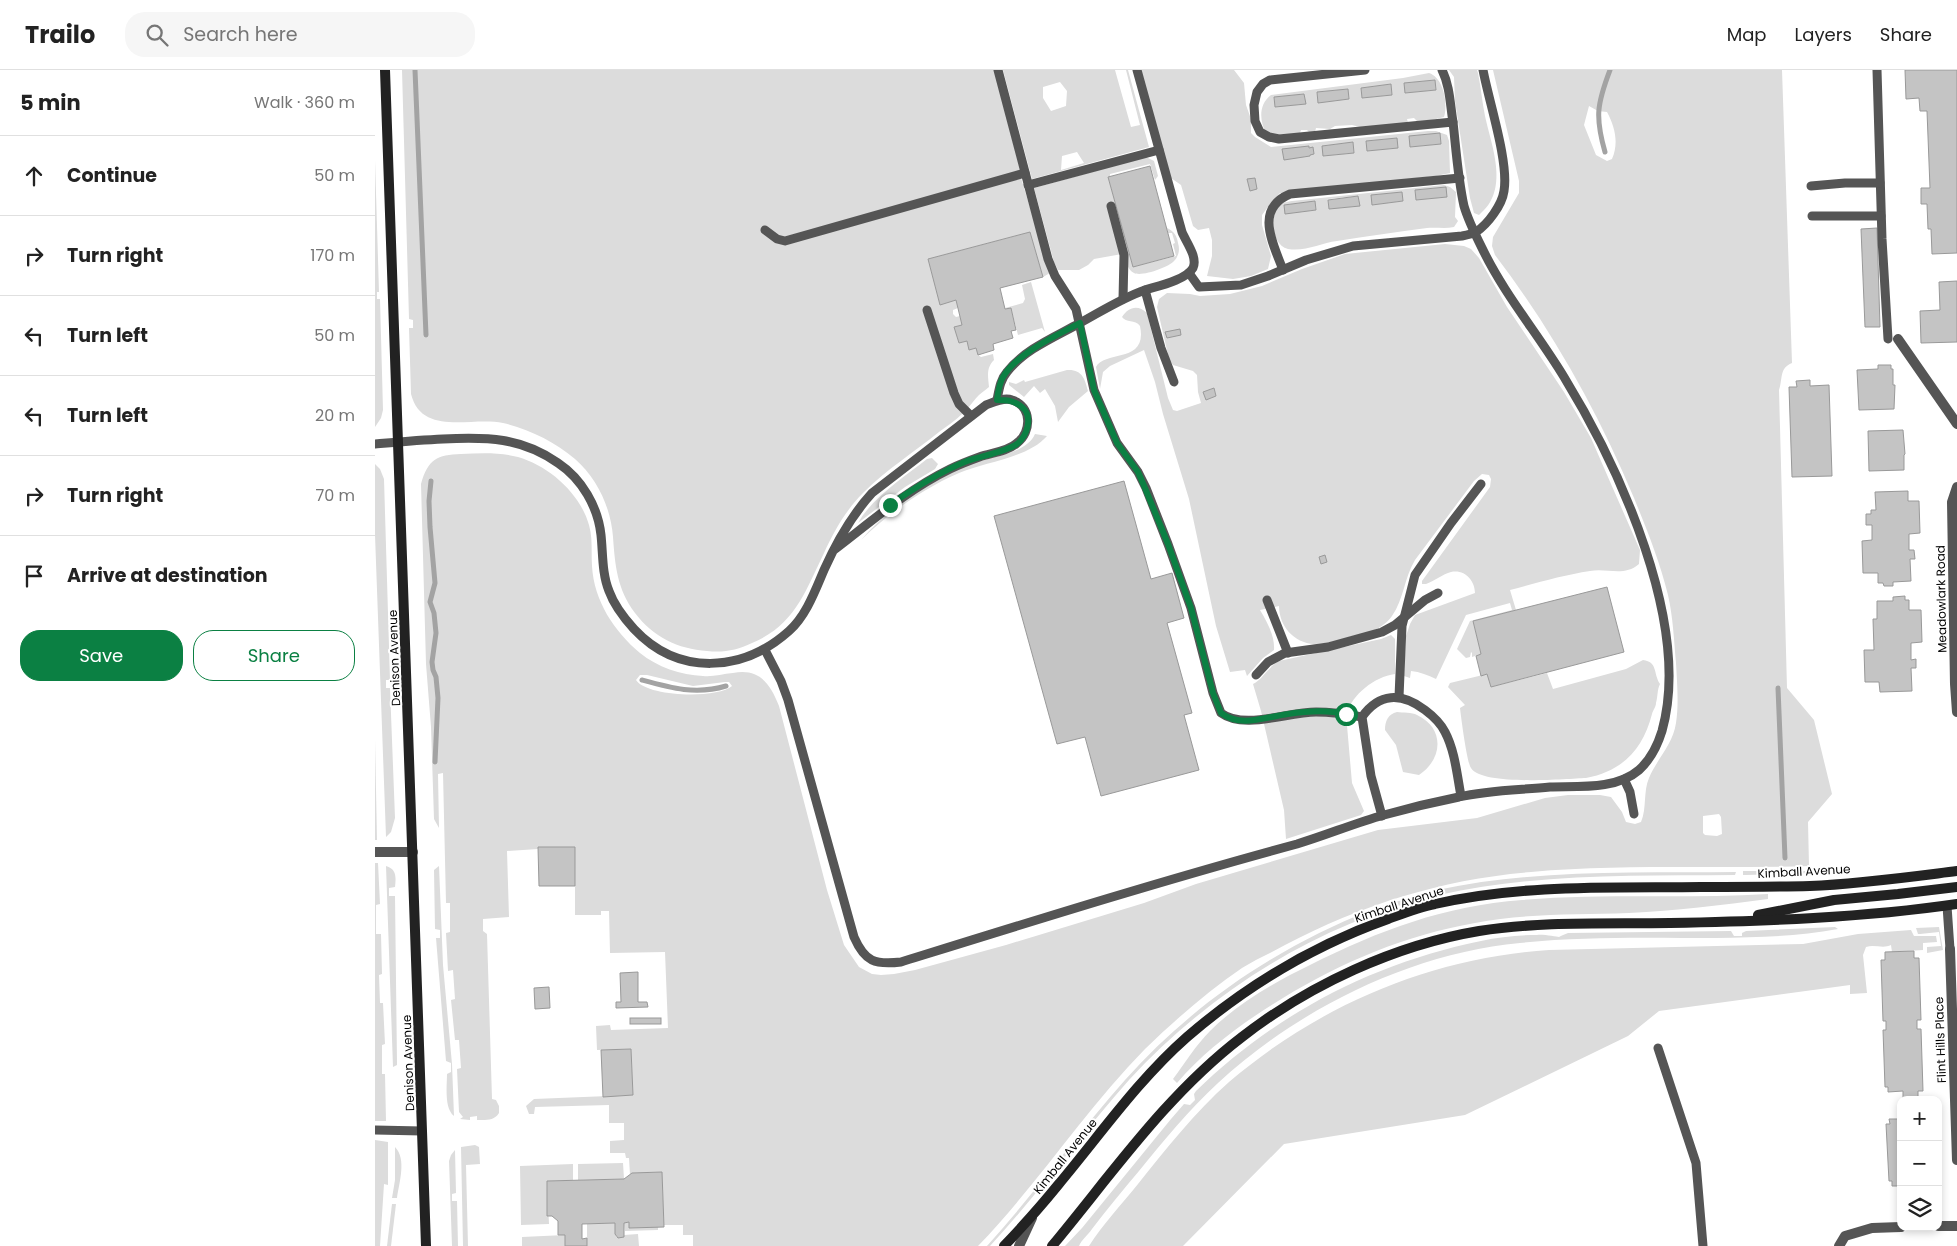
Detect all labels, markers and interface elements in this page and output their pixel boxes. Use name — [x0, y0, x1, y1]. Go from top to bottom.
search box — [125, 12, 475, 57]
text: Trailo — [25, 18, 95, 51]
icon: search — [143, 21, 171, 49]
text: Search here — [183, 21, 298, 48]
text: Map — [1727, 22, 1767, 47]
text: Layers — [1795, 22, 1852, 47]
text: Share — [1880, 22, 1932, 47]
text: 5 min — [20, 88, 81, 117]
text: Walk · 360 m — [254, 91, 355, 114]
icon: ahead — [20, 162, 48, 190]
text: Continue — [67, 162, 157, 189]
text: 50 m — [314, 164, 355, 187]
icon: right — [20, 242, 48, 270]
text: Turn right — [67, 242, 163, 269]
text: 170 m — [310, 244, 355, 267]
icon: left — [20, 322, 48, 350]
text: Turn left — [67, 322, 148, 349]
text: 50 m — [314, 324, 355, 347]
icon: left — [20, 402, 48, 430]
text: Turn left — [67, 402, 148, 429]
text: 20 m — [315, 404, 355, 427]
icon: right — [20, 482, 48, 510]
text: Turn right — [67, 482, 163, 509]
text: 70 m — [315, 484, 355, 507]
route end — [879, 494, 902, 517]
street label: Meadowlark Road — [1932, 545, 1950, 653]
icon: arrive — [20, 562, 48, 590]
text: Arrive at destination — [67, 562, 268, 589]
street label: Denison Avenue — [384, 610, 404, 706]
button: Save — [20, 630, 183, 681]
button: Share — [193, 630, 355, 681]
route start — [1335, 703, 1358, 726]
street label: Kimball Avenue — [1757, 860, 1851, 882]
street label: Kimball Avenue — [1352, 882, 1446, 926]
street label: Flint Hills Place — [1930, 996, 1950, 1084]
street label: Denison Avenue — [398, 1015, 418, 1111]
map controls — [1897, 1096, 1942, 1231]
button: + — [1897, 1096, 1942, 1141]
street label: Kimball Avenue — [1029, 1115, 1101, 1197]
button: − — [1897, 1141, 1942, 1186]
button: layers — [1897, 1186, 1942, 1231]

